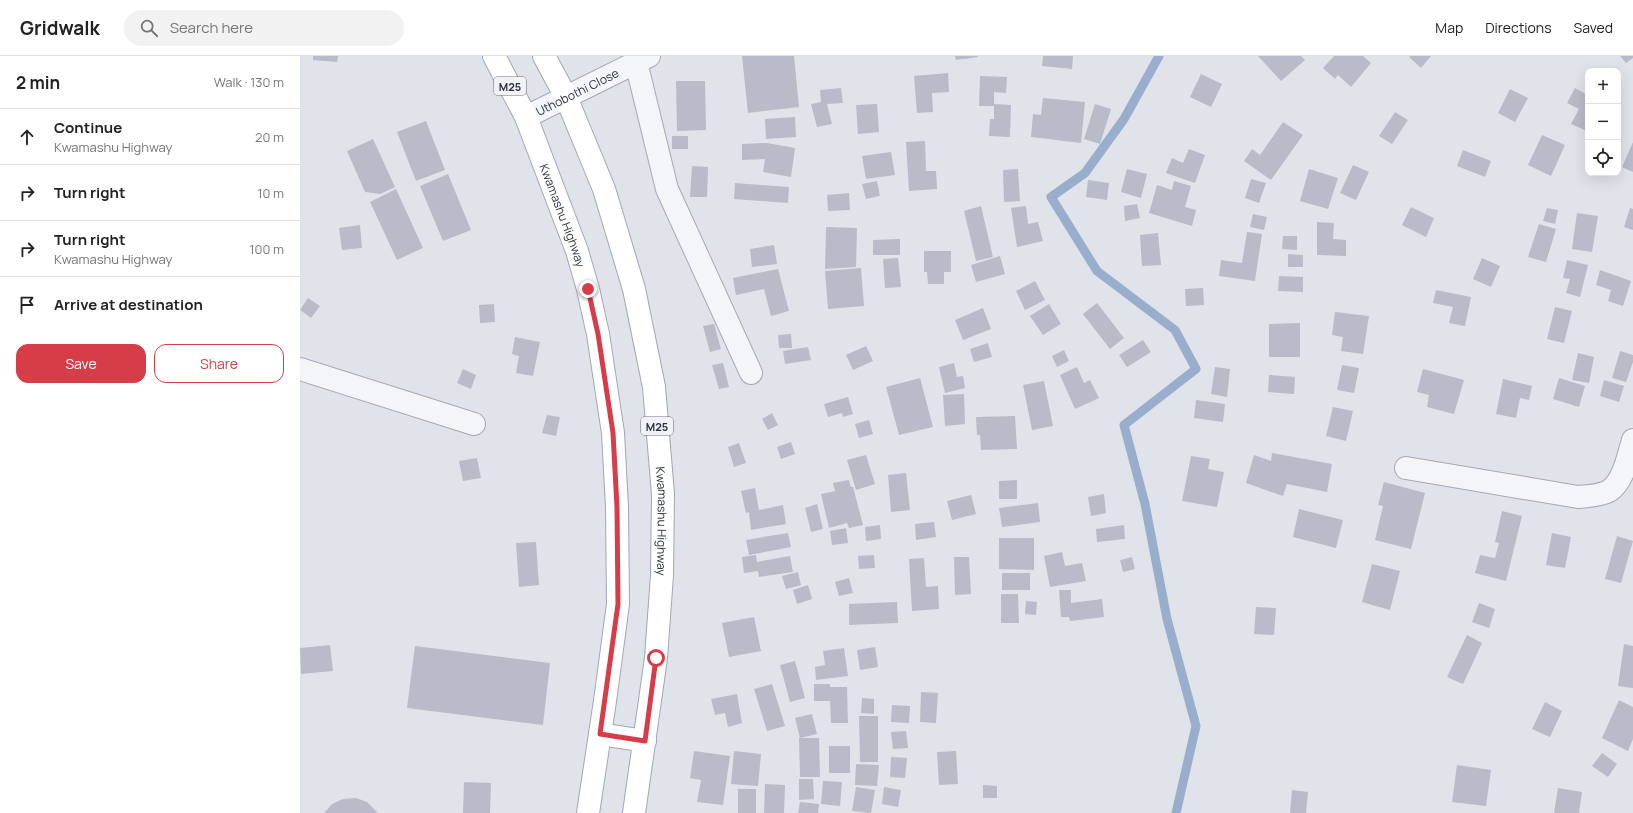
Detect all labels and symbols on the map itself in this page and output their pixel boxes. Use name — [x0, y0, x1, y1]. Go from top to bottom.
street label: Uthobothi Close — [533, 64, 621, 119]
road number: M25 — [494, 77, 526, 95]
street label: Kwamashu Highway — [536, 161, 590, 270]
route end — [579, 280, 597, 298]
road number: M25 — [641, 417, 673, 435]
street label: Kwamashu Highway — [652, 466, 672, 577]
route start — [647, 649, 665, 667]

